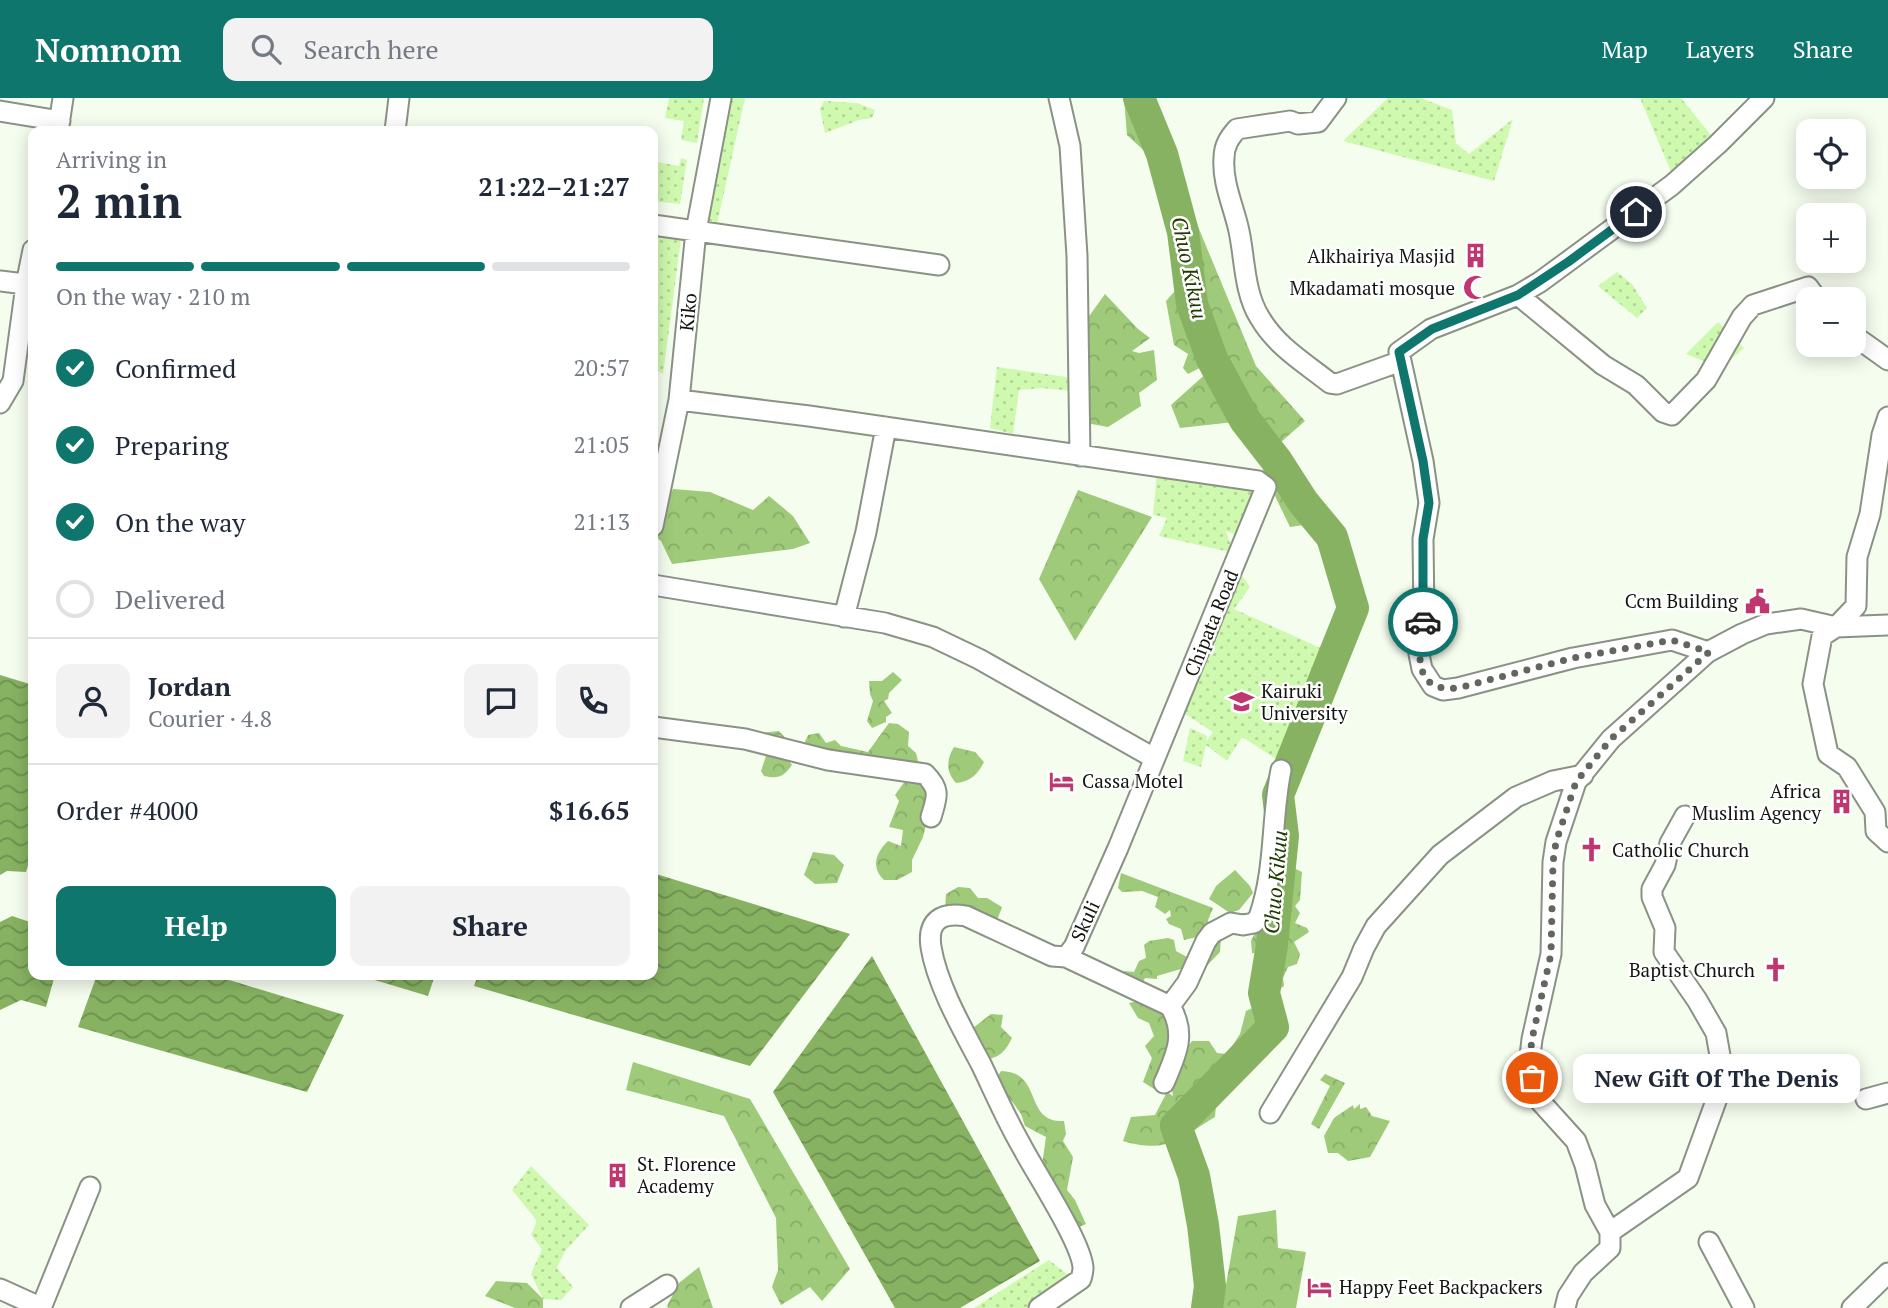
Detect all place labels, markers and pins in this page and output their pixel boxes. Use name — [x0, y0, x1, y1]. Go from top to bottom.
pin — [1606, 182, 1666, 242]
building icon: Alkhairiya Masjid — [1461, 242, 1489, 270]
place label: Alkhairiya Masjid — [1307, 243, 1455, 268]
mosque icon: Mkadamati mosque — [1461, 274, 1489, 302]
place label: Mkadamati mosque — [1290, 275, 1455, 300]
public building icon: Ccm Building — [1744, 587, 1772, 615]
place label: Ccm Building — [1625, 588, 1739, 613]
place label: Kairuki University — [1261, 678, 1348, 725]
school or university icon: Kairuki University — [1227, 688, 1255, 716]
hotel icon: Cassa Motel — [1048, 767, 1076, 795]
place label: Cassa Motel — [1082, 768, 1184, 793]
place label: Africa Muslim Agency — [1692, 778, 1821, 825]
building icon: Africa Muslim Agency — [1827, 788, 1855, 816]
church icon: Catholic Church — [1578, 836, 1606, 864]
place label: Catholic Church — [1612, 837, 1749, 862]
church icon: Baptist Church — [1761, 956, 1789, 984]
place label: Baptist Church — [1629, 957, 1755, 982]
pin — [1502, 1048, 1562, 1108]
callout: New Gift Of The Denis — [1574, 1054, 1861, 1102]
place label: St. Florence Academy — [637, 1151, 736, 1198]
building icon: St. Florence Academy — [603, 1161, 631, 1189]
hotel icon: Happy Feet Backpackers — [1305, 1273, 1333, 1301]
place label: Happy Feet Backpackers — [1339, 1274, 1543, 1299]

